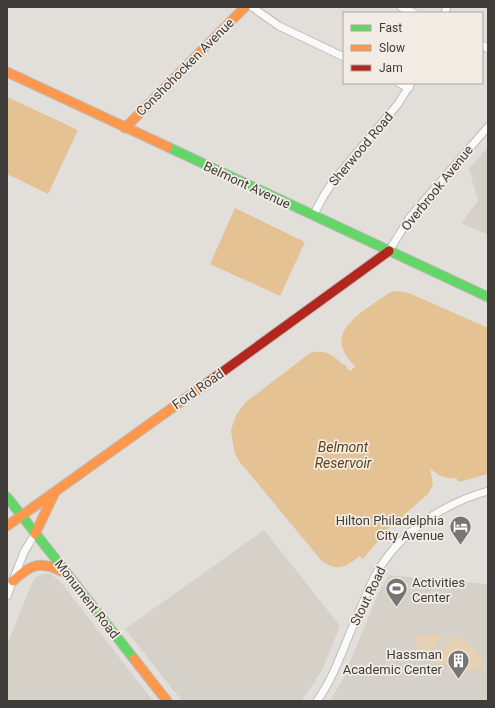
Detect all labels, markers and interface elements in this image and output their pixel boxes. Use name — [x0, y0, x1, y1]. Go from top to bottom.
legend — [343, 12, 483, 84]
street label: Conshohocken Avenue — [133, 15, 237, 119]
text: Fast — [379, 21, 402, 35]
text: Slow — [379, 41, 405, 55]
text: Jam — [379, 61, 403, 75]
street label: Sherwood Road — [326, 109, 396, 189]
street label: Overbrook Avenue — [398, 142, 476, 234]
street label: Belmont Avenue — [201, 158, 293, 212]
street label: Ford Road — [169, 366, 227, 412]
water label: Belmont Reservoir — [315, 439, 372, 471]
place label: Hilton Philadelphia City Avenue — [336, 513, 444, 543]
hotel icon: Hilton Philadelphia City Avenue — [447, 514, 473, 547]
street label: Monument Road — [52, 557, 122, 641]
street label: Stout Road — [347, 564, 389, 628]
place label: Activities Center — [412, 575, 465, 605]
sports icon: Activities Center — [384, 576, 410, 609]
place label: Hassman Academic Center — [343, 647, 443, 677]
building icon: Hassman Academic Center — [445, 648, 471, 681]

